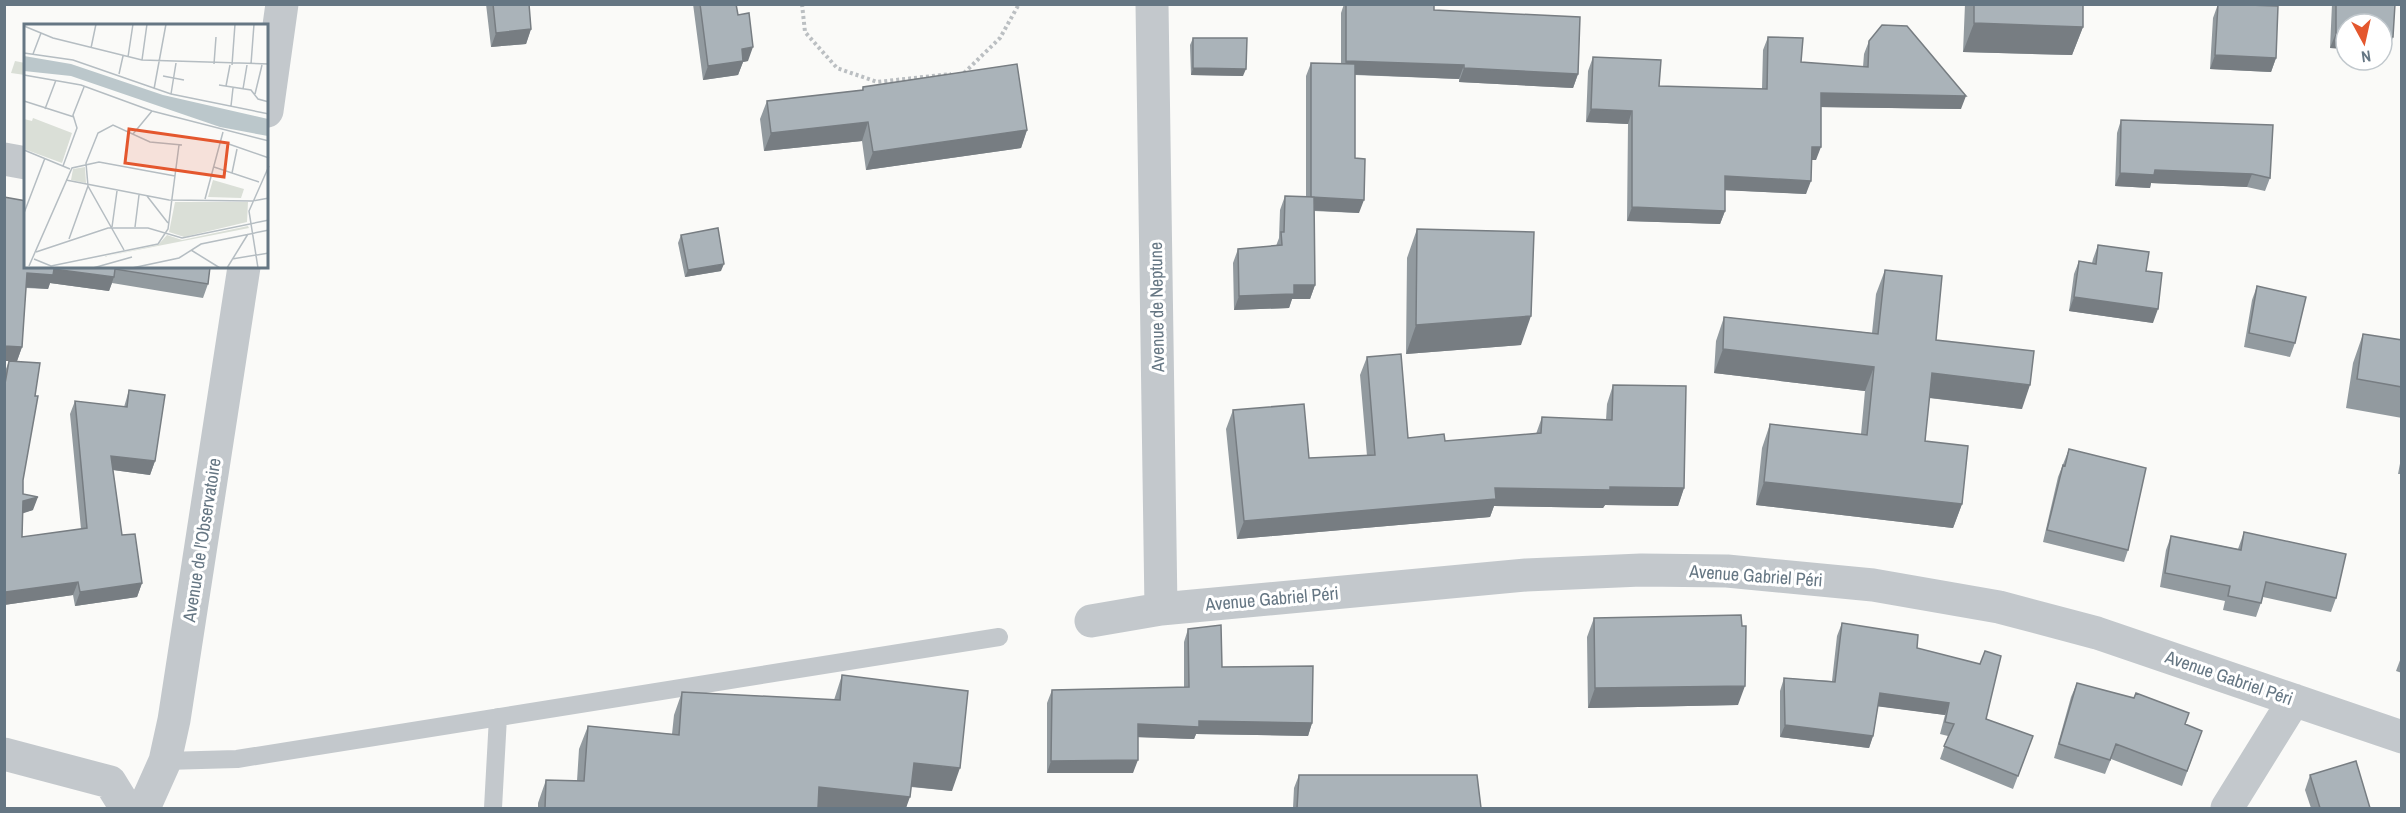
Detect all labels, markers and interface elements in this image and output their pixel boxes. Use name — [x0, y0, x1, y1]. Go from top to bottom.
north arrow — [2334, 12, 2394, 72]
inset map — [24, 24, 268, 268]
text: N — [2360, 45, 2372, 68]
street label: Avenue de Neptune — [1143, 242, 1170, 373]
street label: Avenue de l'Observatoire — [176, 456, 227, 625]
street label: Avenue Gabriel Péri — [1688, 558, 1823, 593]
street label: Avenue Gabriel Péri — [1203, 580, 1340, 617]
street label: Avenue Gabriel Péri — [2161, 644, 2296, 711]

